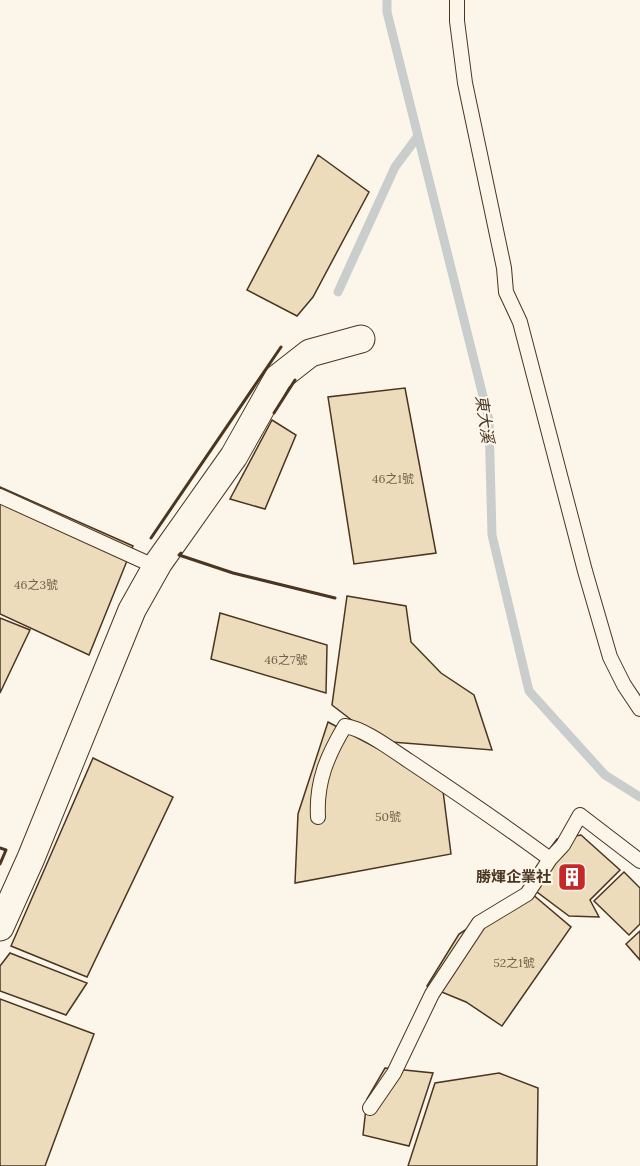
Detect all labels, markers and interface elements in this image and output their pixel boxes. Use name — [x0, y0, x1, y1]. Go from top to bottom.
water label: 東大溪 — [472, 394, 499, 446]
house number: 46之1號 — [372, 471, 414, 486]
house number: 46之3號 — [14, 577, 58, 592]
house number: 46之7號 — [265, 652, 307, 667]
house number: 50號 — [375, 809, 401, 824]
building icon: 勝煇企業社 — [556, 861, 588, 893]
place label: 勝煇企業社 — [476, 867, 551, 886]
house number: 52之1號 — [493, 955, 535, 970]

